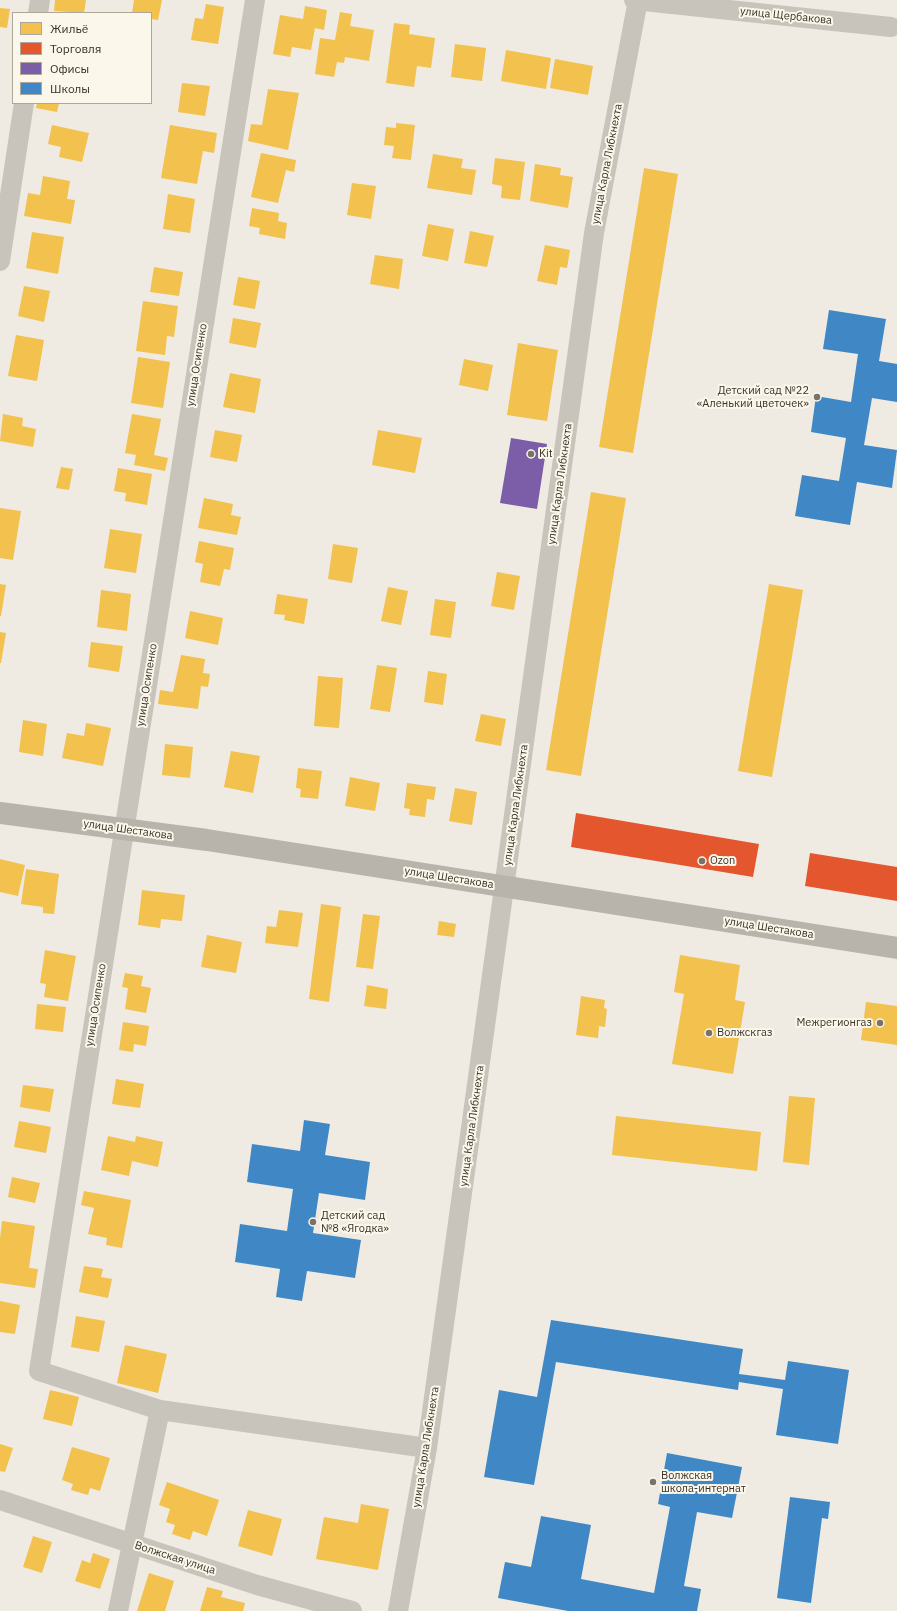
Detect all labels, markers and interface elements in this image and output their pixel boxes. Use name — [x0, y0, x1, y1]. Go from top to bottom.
street label: улица Щербакова — [739, 5, 833, 27]
legend — [12, 12, 152, 104]
text: Жильё — [50, 21, 88, 36]
text: Торговля — [50, 41, 101, 56]
text: Офисы — [50, 61, 89, 76]
text: Школы — [50, 81, 90, 96]
street label: улица Карла Либкнехта — [589, 103, 625, 225]
street label: улица Осипенко — [184, 323, 210, 407]
place label: Детский сад №22 «Аленький цветочек» — [697, 384, 809, 410]
marker: Детский сад №22 «Аленький цветочек» — [812, 392, 822, 402]
street label: улица Карла Либкнехта — [545, 423, 575, 545]
place label: Kit — [539, 447, 553, 461]
marker: Kit — [526, 449, 536, 459]
street label: улица Осипенко — [134, 643, 160, 727]
street label: улица Карла Либкнехта — [501, 744, 531, 866]
street label: улица Шестакова — [82, 817, 174, 843]
place label: Ozon — [710, 854, 735, 868]
marker: Ozon — [697, 856, 707, 866]
street label: улица Шестакова — [403, 864, 495, 892]
street label: улица Шестакова — [723, 914, 815, 942]
street label: улица Осипенко — [83, 963, 109, 1047]
place label: Межрегионгаз — [796, 1016, 872, 1030]
marker: Межрегионгаз — [875, 1018, 885, 1028]
place label: Волжскгаз — [717, 1026, 772, 1040]
marker: Волжскгаз — [704, 1028, 714, 1038]
street label: улица Карла Либкнехта — [457, 1065, 487, 1187]
place label: Детский сад №8 «Ягодка» — [321, 1209, 389, 1235]
marker: Детский сад №8 «Ягодка» — [308, 1217, 318, 1227]
street label: улица Карла Либкнехта — [410, 1386, 442, 1508]
place label: Волжская школа-интернат — [661, 1469, 746, 1495]
marker: Волжская школа-интернат — [648, 1477, 658, 1487]
street label: Волжская улица — [133, 1539, 217, 1577]

